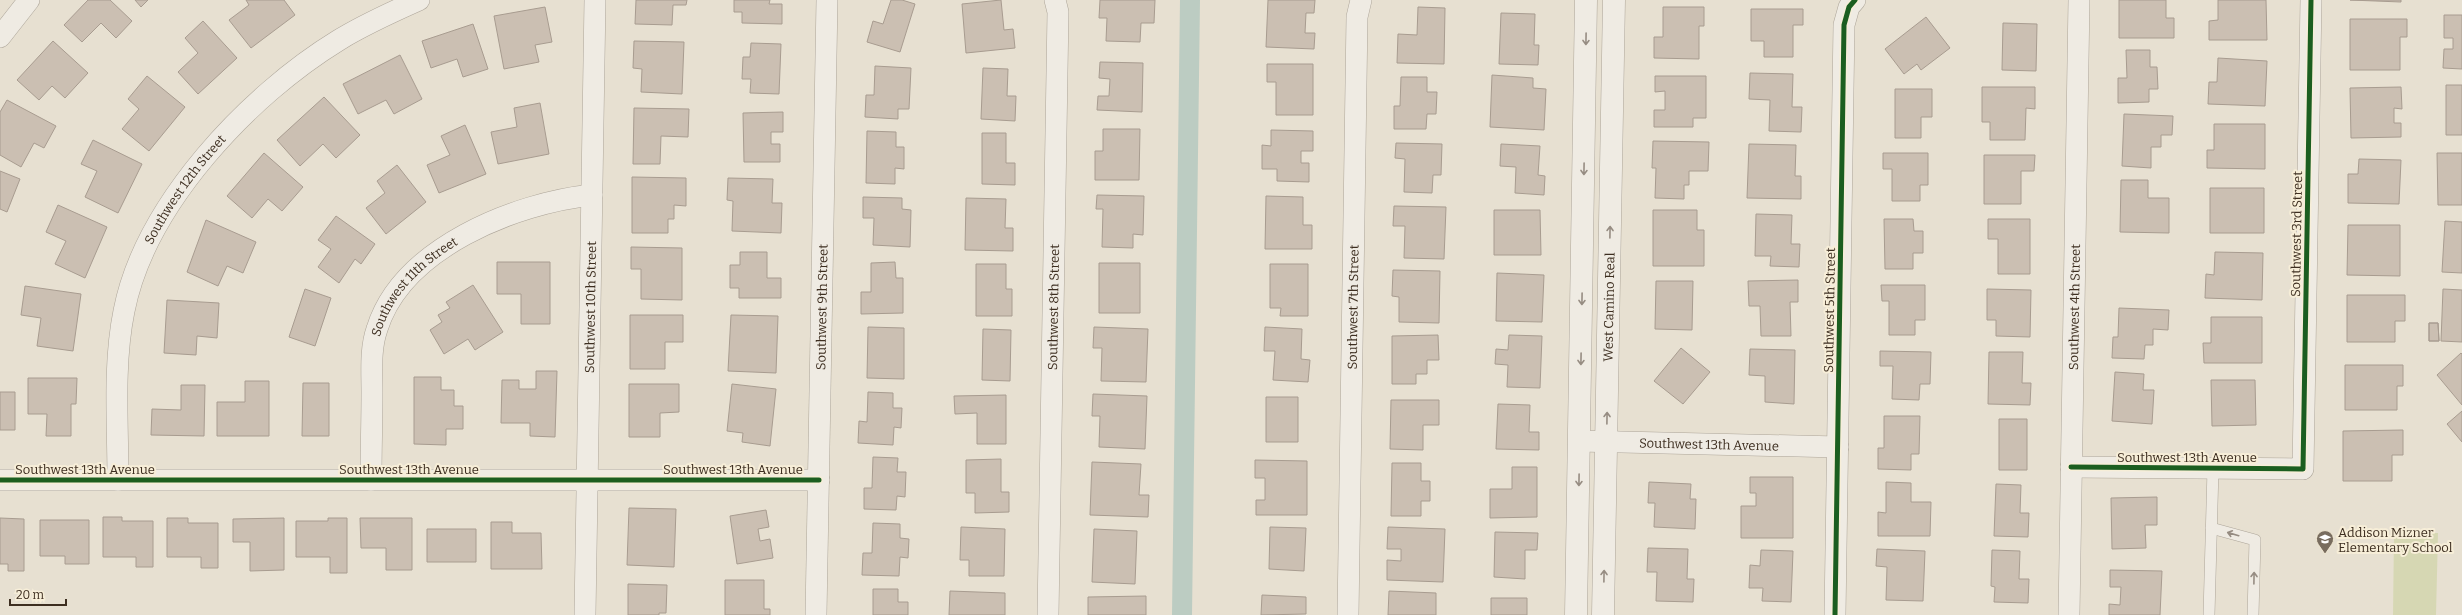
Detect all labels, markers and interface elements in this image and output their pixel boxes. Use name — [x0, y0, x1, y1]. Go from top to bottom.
one-way arrow — [1582, 32, 1589, 45]
street label: Southwest 12th Street — [141, 132, 229, 247]
one-way arrow — [1580, 162, 1587, 175]
street label: Southwest 3rd Street — [2288, 171, 2305, 297]
one-way arrow — [1606, 226, 1614, 239]
street label: Southwest 11th Street — [368, 234, 460, 338]
street label: Southwest 10th Street — [582, 241, 599, 373]
street label: Southwest 9th Street — [813, 244, 831, 370]
street label: Southwest 8th Street — [1045, 244, 1062, 370]
street label: Southwest 7th Street — [1345, 244, 1362, 370]
street label: Southwest 4th Street — [2066, 244, 2083, 370]
street label: Southwest 5th Street — [1821, 247, 1838, 373]
street label: West Camino Real — [1601, 252, 1617, 362]
one-way arrow — [1578, 292, 1585, 305]
one-way arrow — [1577, 352, 1585, 365]
one-way arrow — [1603, 412, 1611, 425]
street label: Southwest 13th Avenue — [1639, 435, 1779, 454]
street label: Southwest 13th Avenue — [2117, 450, 2257, 465]
street label: Southwest 13th Avenue — [15, 462, 155, 477]
street label: Southwest 13th Avenue — [339, 462, 479, 477]
street label: Southwest 13th Avenue — [663, 462, 803, 477]
one-way arrow — [1575, 473, 1582, 486]
place label: Addison Mizner Elementary School — [2338, 525, 2453, 555]
school or university icon: Addison Mizner Elementary School — [2315, 529, 2335, 554]
one-way arrow — [2227, 530, 2240, 537]
one-way arrow — [1600, 570, 1608, 583]
one-way arrow — [2250, 572, 2258, 585]
scale bar — [10, 581, 66, 607]
text: 20 m — [16, 588, 45, 602]

